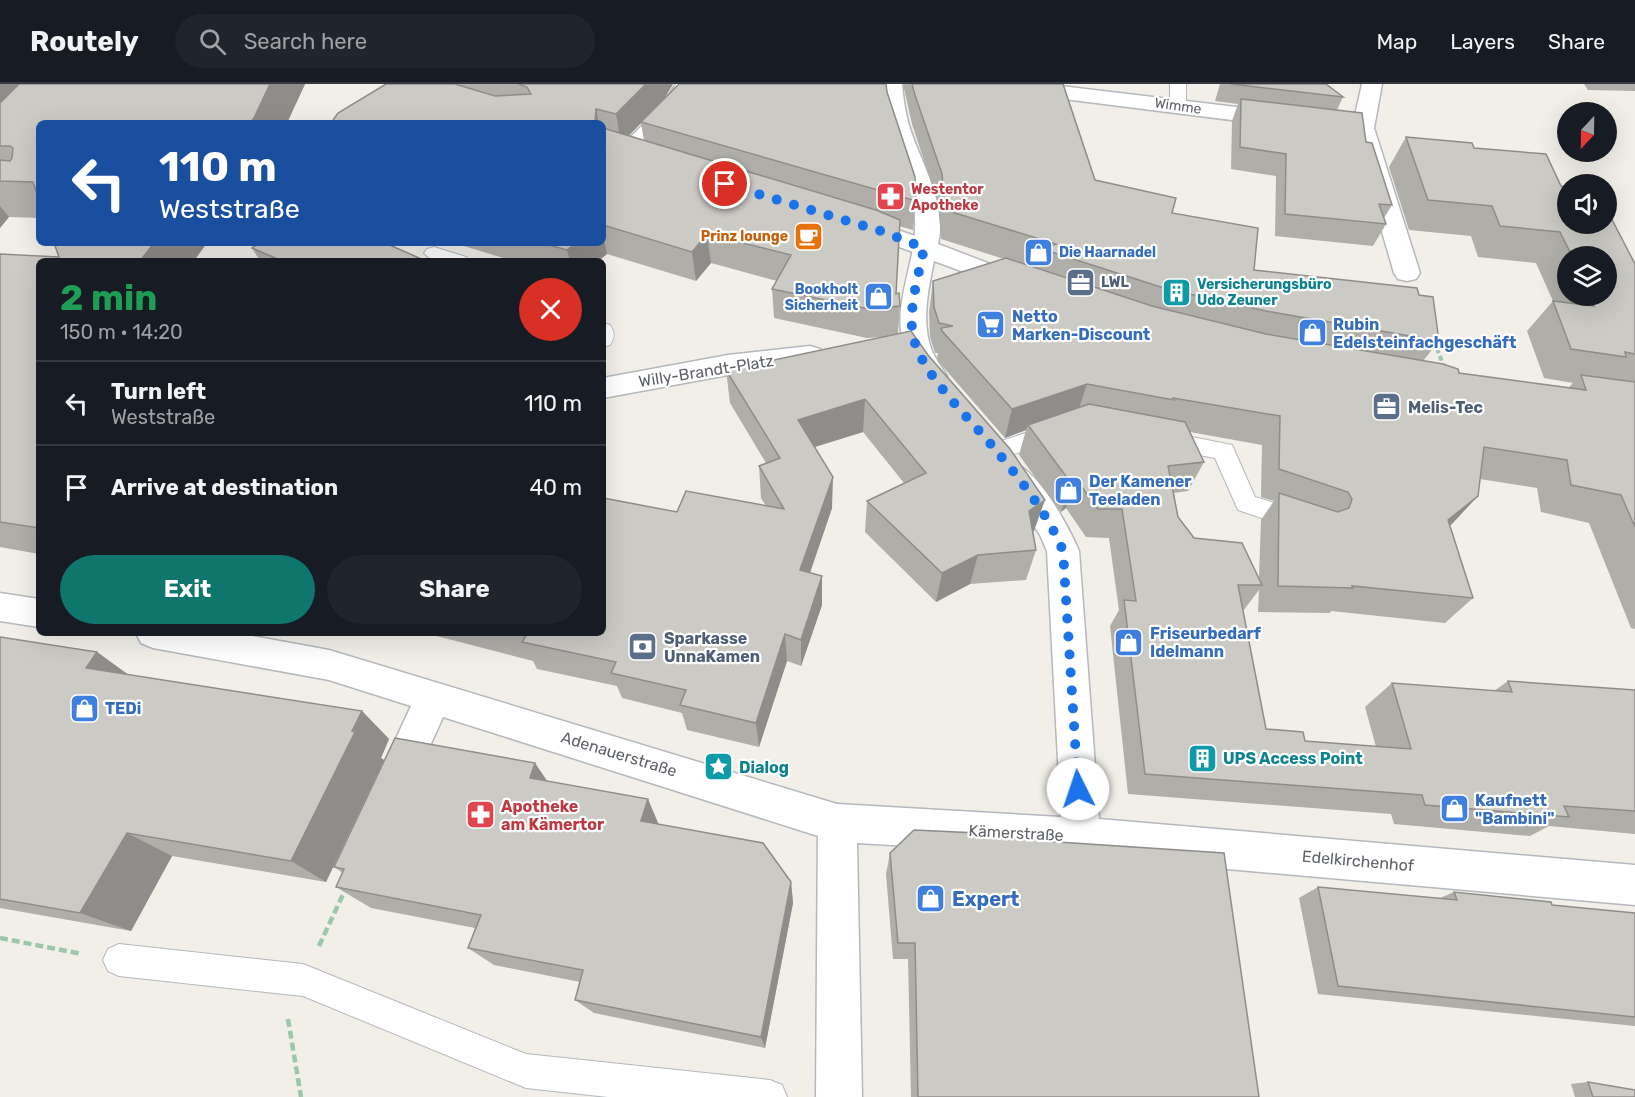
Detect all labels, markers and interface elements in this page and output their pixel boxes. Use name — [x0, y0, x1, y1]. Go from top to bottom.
search box — [175, 14, 595, 68]
text: Routely — [30, 25, 139, 58]
icon: search — [196, 25, 229, 58]
text: Search here — [244, 28, 367, 55]
text: Map — [1376, 29, 1417, 54]
text: Layers — [1450, 29, 1515, 54]
text: Share — [1548, 29, 1605, 54]
street label: Wimme — [1153, 94, 1203, 118]
north arrow — [1557, 102, 1617, 162]
map controls — [1557, 102, 1617, 306]
text: 110 m — [159, 142, 277, 192]
icon: left — [60, 144, 138, 222]
pin — [699, 158, 750, 209]
icon: arrive — [708, 167, 741, 200]
button: sound — [1557, 174, 1617, 234]
pharmacy icon: Westentor Apotheke — [874, 181, 906, 213]
place label: Westentor Apotheke — [911, 181, 984, 214]
text: Weststraße — [159, 193, 300, 225]
cafe icon: Prinz lounge — [793, 220, 825, 252]
place label: Prinz lounge — [701, 228, 788, 245]
shop icon: Die Haarnadel — [1022, 236, 1054, 268]
place label: Die Haarnadel — [1059, 244, 1156, 261]
button: layers — [1557, 246, 1617, 306]
office icon: LWL — [1064, 266, 1096, 298]
place label: LWL — [1101, 274, 1129, 291]
text: 2 min — [60, 276, 158, 319]
building icon: Versicherungsbüro Udo Zeuner — [1160, 276, 1192, 308]
place label: Versicherungsbüro Udo Zeuner — [1197, 276, 1332, 309]
button: close — [519, 278, 582, 341]
place label: Bookholt Sicherheit — [785, 281, 858, 314]
shop icon: Bookholt Sicherheit — [863, 281, 895, 313]
place label: Netto Marken-Discount — [1012, 307, 1151, 344]
supermarket icon: Netto Marken-Discount — [975, 309, 1007, 341]
place label: Rubin Edelsteinfachgeschäft — [1333, 315, 1517, 352]
shop icon: Rubin Edelsteinfachgeschäft — [1296, 317, 1328, 349]
text: 150 m · 14:20 — [60, 320, 183, 344]
street label: Willy-Brandt-Platz — [637, 351, 775, 391]
text: Turn left — [111, 378, 206, 405]
icon: left — [60, 387, 93, 420]
text: 110 m — [524, 390, 582, 417]
office icon: Melis-Tec — [1371, 391, 1403, 423]
place label: Melis-Tec — [1408, 398, 1483, 417]
text: Weststraße — [111, 405, 215, 429]
icon: arrive — [60, 471, 93, 504]
place label: Der Kamener Teeladen — [1089, 472, 1192, 509]
text: Arrive at destination — [111, 474, 338, 501]
text: 40 m — [529, 474, 582, 501]
shop icon: Der Kamener Teeladen — [1052, 474, 1084, 506]
button: Exit — [60, 555, 315, 624]
button: Share — [327, 555, 582, 624]
place label: Friseurbedarf Idelmann — [1150, 624, 1262, 661]
shop icon: Friseurbedarf Idelmann — [1113, 626, 1145, 658]
place label: Sparkasse UnnaKamen — [664, 629, 760, 666]
bank icon: Sparkasse UnnaKamen — [627, 631, 659, 663]
shop icon: TEDi — [68, 692, 100, 724]
place label: TEDi — [105, 699, 141, 718]
street label: Adenauerstraße — [559, 727, 679, 781]
building icon: UPS Access Point — [1186, 742, 1218, 774]
place label: UPS Access Point — [1223, 749, 1363, 768]
place icon: Dialog — [702, 751, 734, 783]
position arrow — [1046, 757, 1110, 821]
place label: Dialog — [739, 758, 789, 777]
place label: Kaufnett "Bambini" — [1475, 791, 1554, 828]
shop icon: Kaufnett "Bambini" — [1438, 793, 1470, 825]
place label: Apotheke am Kämertor — [501, 797, 605, 834]
pharmacy icon: Apotheke am Kämertor — [464, 799, 496, 831]
street label: Kämerstraße — [968, 821, 1064, 845]
street label: Edelkirchenhof — [1301, 847, 1416, 875]
shop icon: Expert — [915, 883, 947, 915]
place label: Expert — [952, 887, 1019, 911]

